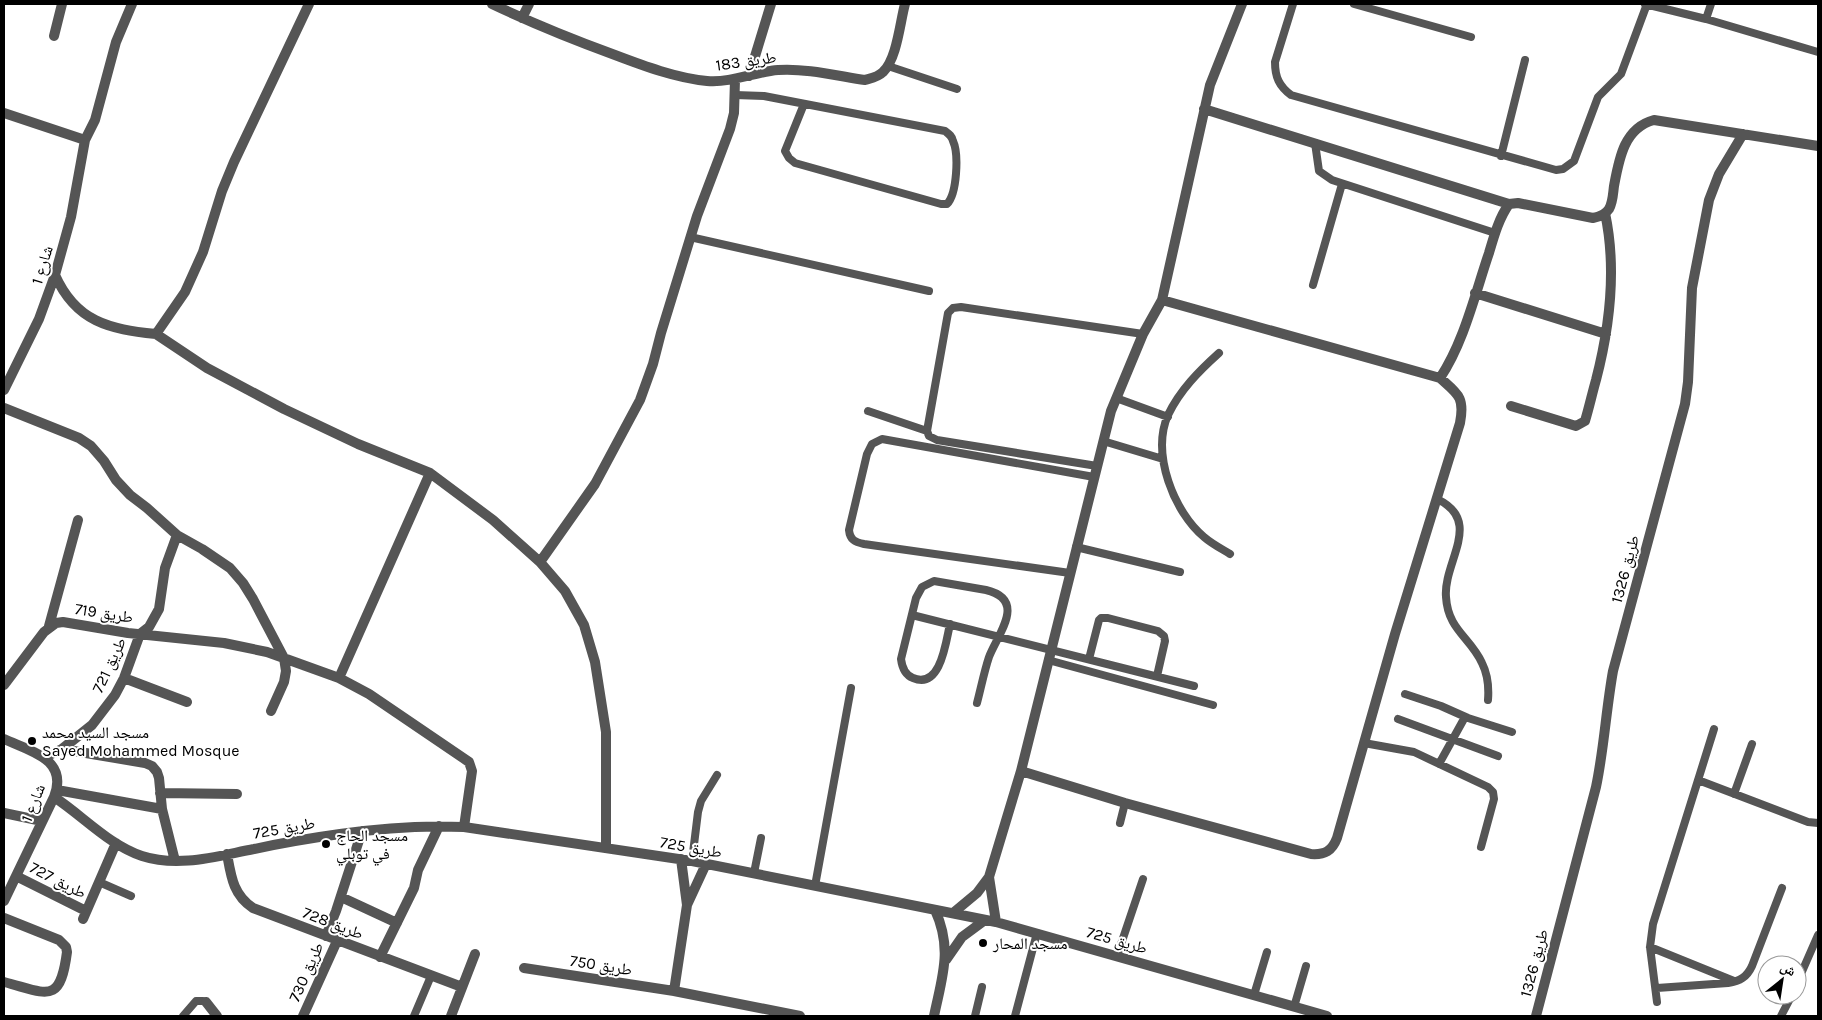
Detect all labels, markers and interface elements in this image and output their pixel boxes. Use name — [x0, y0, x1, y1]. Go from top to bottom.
street label: طريق 183 — [714, 47, 778, 76]
street label: شارع 1 — [27, 243, 58, 287]
street label: طريق 1326 — [1607, 533, 1644, 605]
street label: طريق 719 — [73, 599, 134, 628]
street label: طريق 721 — [88, 634, 131, 696]
place label: مسجد السيد محمد Sayed Mohammed Mosque — [42, 723, 240, 760]
marker: مسجد السيد محمد Sayed Mohammed Mosque — [26, 735, 38, 747]
street label: شارع 1 — [17, 781, 50, 825]
street label: طريق 725 — [252, 813, 317, 844]
place label: مسجد الحاج في توبلي — [336, 826, 408, 866]
street label: طريق 725 — [658, 832, 723, 863]
marker: مسجد الحاج في توبلي — [320, 838, 332, 850]
street label: طريق 727 — [26, 858, 89, 903]
street label: طريق 728 — [300, 903, 366, 944]
street label: طريق 725 — [1084, 922, 1150, 959]
street label: طريق 1326 — [1516, 927, 1553, 999]
place label: مسجد المحار — [992, 934, 1068, 953]
marker: مسجد المحار — [977, 937, 989, 949]
street label: طريق 730 — [284, 939, 328, 1005]
street label: طريق 750 — [568, 951, 633, 980]
north arrow — [1757, 955, 1807, 1005]
text: ش — [1778, 958, 1799, 980]

